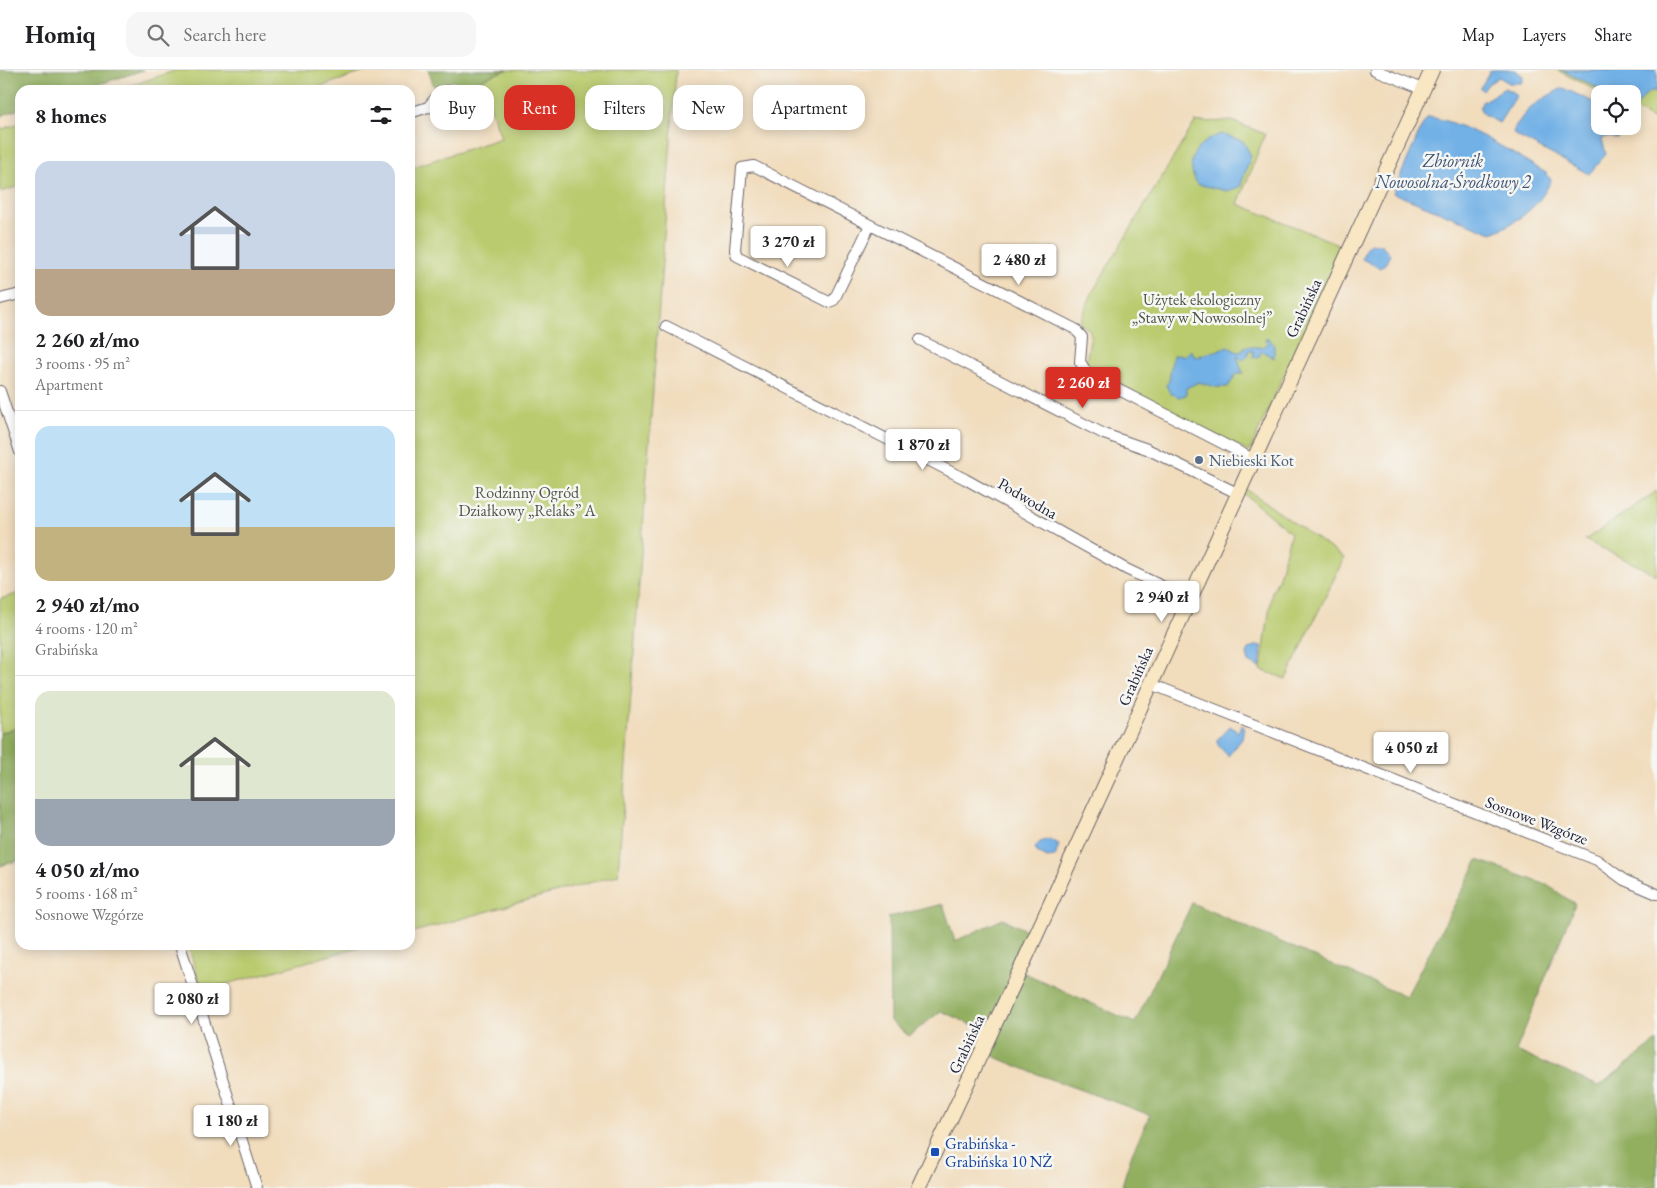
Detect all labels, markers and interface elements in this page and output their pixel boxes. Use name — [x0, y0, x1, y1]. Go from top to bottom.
search box — [126, 12, 476, 57]
text: Homiq — [25, 19, 96, 50]
icon: search — [144, 21, 172, 49]
text: Search here — [184, 22, 266, 47]
text: Map — [1462, 23, 1494, 46]
text: Layers — [1522, 23, 1566, 46]
text: Share — [1594, 23, 1632, 46]
chip: Buy — [430, 85, 494, 130]
chip: Rent — [504, 85, 575, 130]
chip: Filters — [585, 85, 663, 130]
chip: New — [673, 85, 743, 130]
chip: Apartment — [753, 85, 865, 130]
map controls — [1591, 85, 1641, 135]
button: locate — [1591, 85, 1641, 135]
icon: filters — [367, 101, 395, 129]
text: 8 homes — [35, 102, 107, 129]
water label: Zbiornik Nowosolna-Środkowy 2 — [1374, 149, 1532, 194]
icon: home — [170, 193, 260, 283]
pin: 3 270 zł — [736, 226, 840, 268]
text: 3 270 zł — [761, 231, 815, 252]
pin: 2 480 zł — [967, 244, 1071, 286]
text: 2 480 zł — [992, 249, 1046, 270]
street label: Grabińska — [1281, 275, 1327, 341]
park label: Użytek ekologiczny „Stawy w Nowosolnej” — [1131, 289, 1273, 328]
text: 2 260 zł/mo — [35, 326, 139, 353]
text: 3 rooms · 95 m² — [35, 353, 130, 374]
pin: 2 260 zł — [1031, 366, 1135, 409]
text: 2 260 zł — [1056, 372, 1110, 393]
text: Apartment — [35, 374, 103, 395]
pin: 1 870 zł — [871, 428, 975, 471]
text: 1 870 zł — [896, 434, 950, 455]
place label: Niebieski Kot — [1209, 450, 1294, 471]
marker: Niebieski Kot — [1193, 454, 1205, 466]
icon: home — [170, 459, 260, 549]
street label: Podwodna — [994, 473, 1062, 524]
park label: Rodzinny Ogród Działkowy „Relaks” A — [458, 482, 597, 521]
pin: 2 940 zł — [1110, 580, 1214, 623]
text: 2 940 zł — [1135, 586, 1189, 607]
text: 2 940 zł/mo — [35, 591, 139, 618]
text: 4 rooms · 120 m² — [35, 618, 138, 639]
text: Grabińska — [35, 639, 98, 660]
street label: Grabińska — [1113, 643, 1158, 709]
icon: home — [170, 724, 260, 814]
pin: 4 050 zł — [1359, 732, 1463, 774]
text: 4 050 zł — [1384, 737, 1438, 758]
street label: Sosnowe Wzgórze — [1482, 791, 1591, 850]
text: 4 050 zł/mo — [35, 856, 139, 883]
text: 5 rooms · 168 m² — [35, 883, 138, 904]
text: Sosnowe Wzgórze — [35, 904, 143, 925]
pin: 2 080 zł — [140, 982, 244, 1025]
text: 2 080 zł — [165, 988, 219, 1009]
street label: Grabińska — [944, 1011, 990, 1077]
pin: 1 180 zł — [179, 1104, 283, 1147]
text: 1 180 zł — [204, 1110, 258, 1131]
place label: Grabińska - Grabińska 10 NŻ — [945, 1133, 1052, 1172]
marker: Grabińska - Grabińska 10 NŻ — [929, 1146, 941, 1158]

